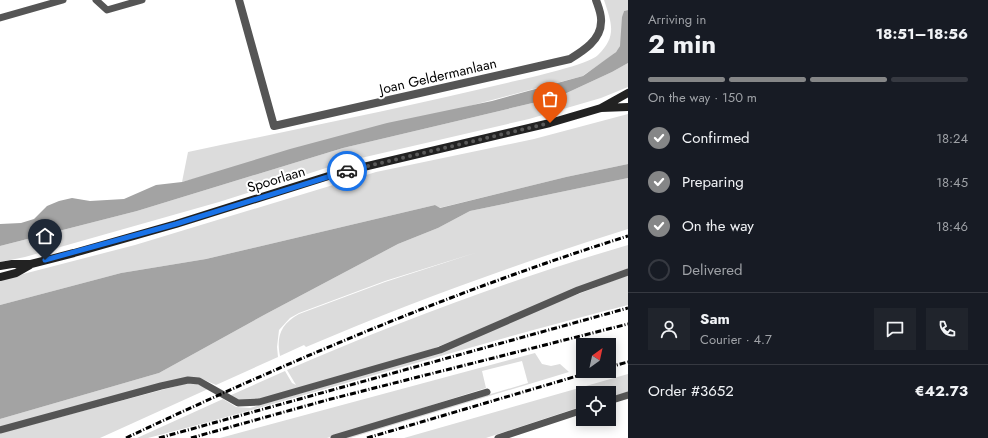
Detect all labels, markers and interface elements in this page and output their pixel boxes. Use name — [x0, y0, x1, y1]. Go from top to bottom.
text: Arriving in — [648, 10, 706, 29]
text: 18:51–18:56 — [875, 23, 968, 45]
text: 2 min — [648, 25, 716, 63]
street label: Joan Geldermanlaan — [376, 53, 499, 100]
pin — [533, 82, 567, 123]
icon: bag — [539, 88, 561, 110]
text: On the way · 150 m — [648, 88, 757, 107]
icon: check — [648, 127, 670, 149]
text: Confirmed — [682, 127, 750, 149]
text: 18:24 — [936, 129, 968, 148]
courier — [327, 151, 367, 191]
icon: car — [336, 160, 358, 182]
street label: Spoorlaan — [244, 161, 308, 197]
icon: check — [648, 171, 670, 193]
text: Preparing — [682, 171, 744, 193]
text: 18:45 — [936, 173, 968, 192]
icon: check — [648, 215, 670, 237]
text: On the way — [682, 215, 754, 237]
text: 18:46 — [936, 217, 968, 236]
pin — [28, 219, 62, 260]
icon: home — [34, 225, 56, 247]
text: Delivered — [682, 259, 743, 281]
button: person — [648, 308, 690, 350]
text: Sam — [700, 308, 730, 330]
button: chat — [874, 308, 916, 350]
button: phone — [926, 308, 968, 350]
text: Courier · 4.7 — [700, 330, 772, 349]
north arrow — [576, 338, 616, 378]
map controls — [576, 338, 616, 426]
text: Order #3652 — [648, 380, 734, 402]
text: €42.73 — [915, 380, 968, 402]
button: locate — [576, 386, 616, 426]

